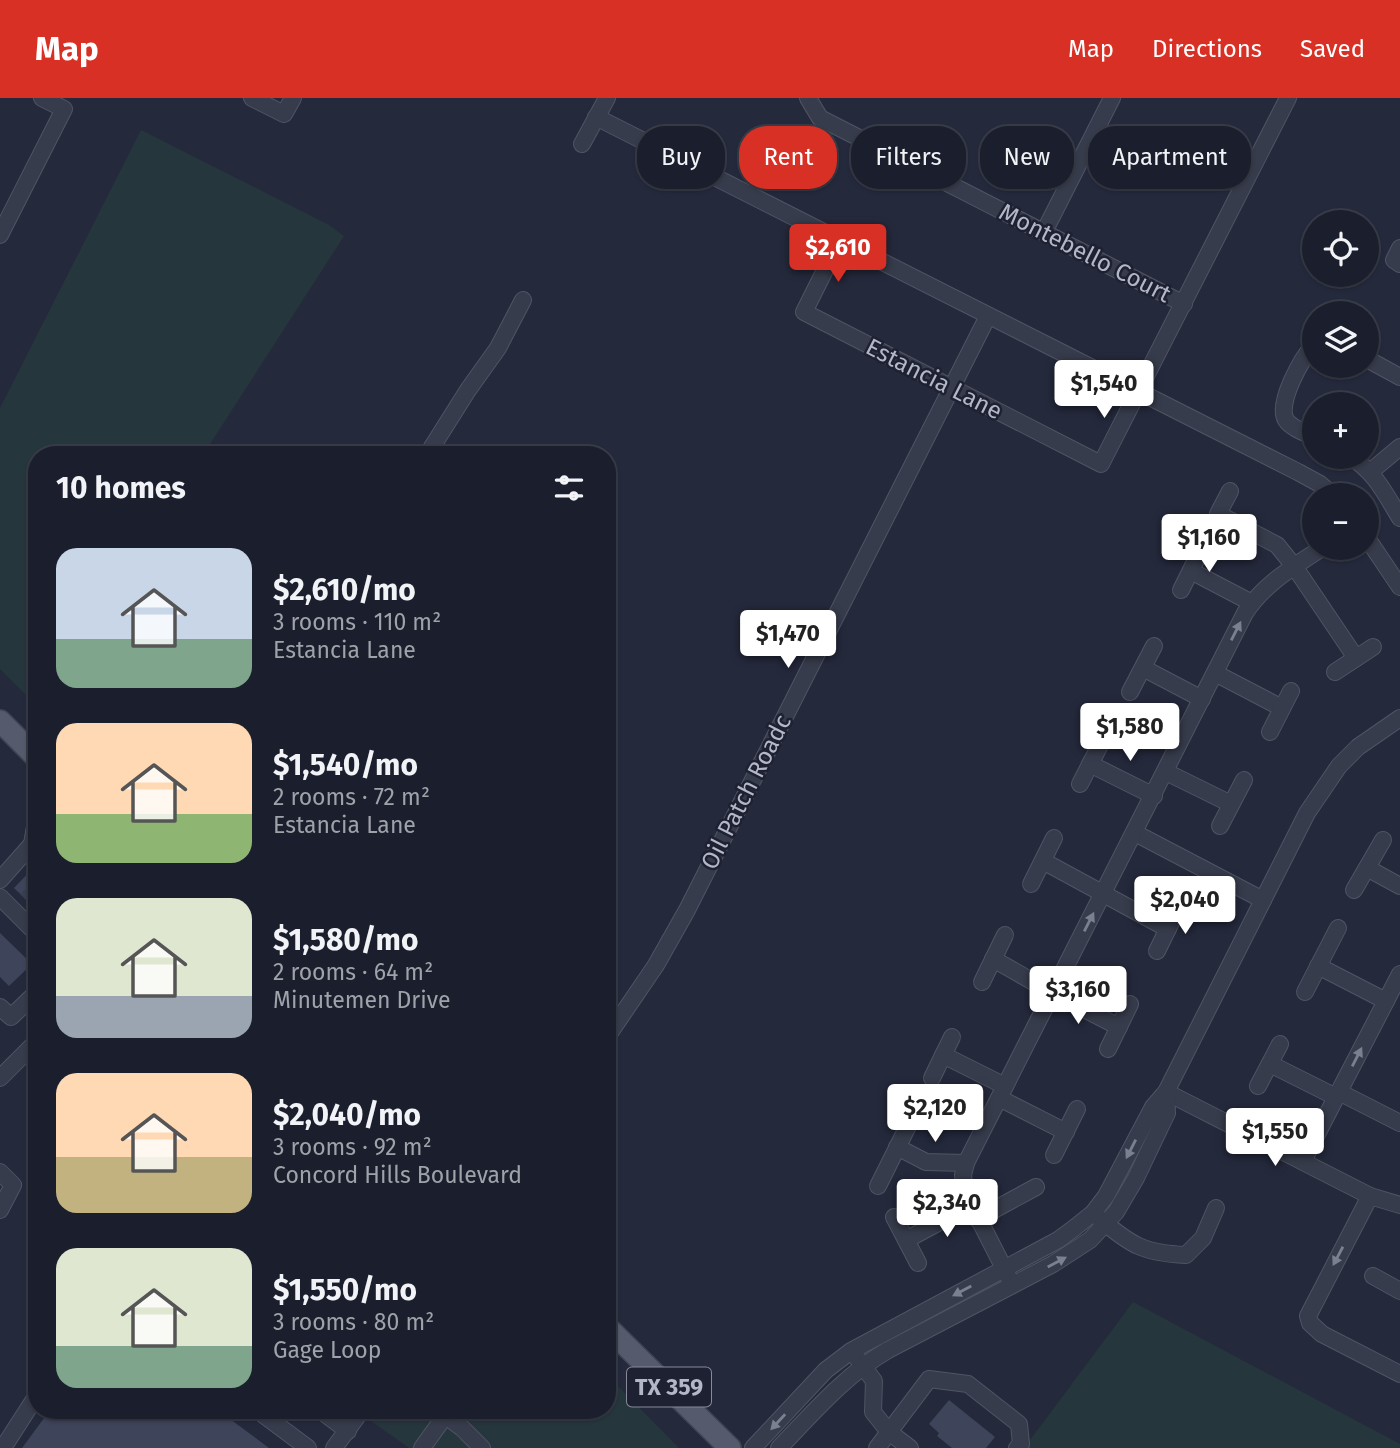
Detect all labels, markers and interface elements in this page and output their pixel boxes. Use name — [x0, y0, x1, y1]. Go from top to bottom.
text: Map — [35, 29, 99, 69]
text: Map — [1068, 35, 1114, 63]
text: Directions — [1152, 35, 1262, 63]
text: Saved — [1300, 35, 1365, 63]
chip: Buy — [637, 126, 725, 189]
chip: Rent — [739, 126, 837, 189]
chip: Filters — [851, 126, 966, 189]
chip: New — [980, 126, 1074, 189]
chip: Apartment — [1088, 126, 1251, 189]
street label: Montebello Court — [995, 198, 1176, 308]
map controls — [1302, 210, 1379, 560]
button: locate — [1302, 210, 1379, 287]
pin: $2,610 — [781, 225, 895, 284]
text: $2,610 — [805, 233, 871, 261]
button: layers — [1302, 301, 1379, 378]
street label: Estancia Lane — [861, 333, 1007, 425]
pin: $1,540 — [1047, 360, 1161, 420]
text: $1,540 — [1071, 369, 1138, 397]
button: + — [1302, 392, 1379, 469]
icon: filters — [550, 469, 588, 507]
text: 10 homes — [56, 470, 186, 506]
button: − — [1302, 483, 1379, 560]
pin: $1,160 — [1152, 514, 1266, 574]
text: $1,160 — [1178, 523, 1240, 551]
text: $2,610/mo — [273, 572, 416, 608]
icon: home — [112, 576, 196, 660]
text: 3 rooms · 110 m² — [273, 608, 441, 636]
pin: $1,470 — [731, 610, 845, 670]
text: $1,470 — [756, 619, 820, 647]
one-way arrow — [1230, 621, 1241, 641]
text: Estancia Lane — [273, 636, 416, 664]
pin: $1,580 — [1073, 704, 1187, 763]
street label: Oil Patch Roadc — [695, 710, 797, 874]
text: $1,580 — [1096, 712, 1164, 740]
text: $1,540/mo — [273, 747, 418, 783]
icon: home — [112, 751, 196, 835]
text: 2 rooms · 72 m² — [273, 783, 430, 811]
text: Estancia Lane — [273, 811, 416, 839]
pin: $2,040 — [1128, 876, 1242, 936]
text: $2,040 — [1150, 885, 1220, 913]
one-way arrow — [1084, 912, 1095, 932]
text: $1,580/mo — [273, 922, 418, 958]
icon: home — [112, 926, 196, 1010]
text: 2 rooms · 64 m² — [273, 958, 433, 986]
pin: $3,160 — [1021, 967, 1135, 1026]
text: $3,160 — [1046, 975, 1110, 1003]
text: Minutemen Drive — [273, 986, 451, 1014]
one-way arrow — [1350, 1047, 1362, 1067]
pin: $2,120 — [878, 1084, 992, 1144]
text: $2,120 — [903, 1093, 967, 1121]
text: $2,040/mo — [273, 1097, 421, 1133]
icon: home — [112, 1101, 196, 1185]
pin: $1,550 — [1218, 1108, 1332, 1168]
text: $1,550 — [1242, 1117, 1308, 1145]
text: 3 rooms · 92 m² — [273, 1133, 432, 1161]
one-way arrow — [1125, 1140, 1137, 1160]
text: Concord Hills Boulevard — [273, 1161, 522, 1189]
pin: $2,340 — [890, 1180, 1004, 1239]
text: $2,340 — [913, 1188, 981, 1216]
one-way arrow — [1332, 1246, 1344, 1266]
one-way arrow — [1047, 1256, 1067, 1268]
text: $1,550/mo — [273, 1272, 417, 1308]
icon: home — [112, 1276, 196, 1360]
one-way arrow — [951, 1285, 971, 1297]
text: 3 rooms · 80 m² — [273, 1308, 434, 1336]
text: Gage Loop — [273, 1336, 381, 1364]
road number: TX 359 — [627, 1368, 711, 1406]
one-way arrow — [771, 1413, 787, 1430]

